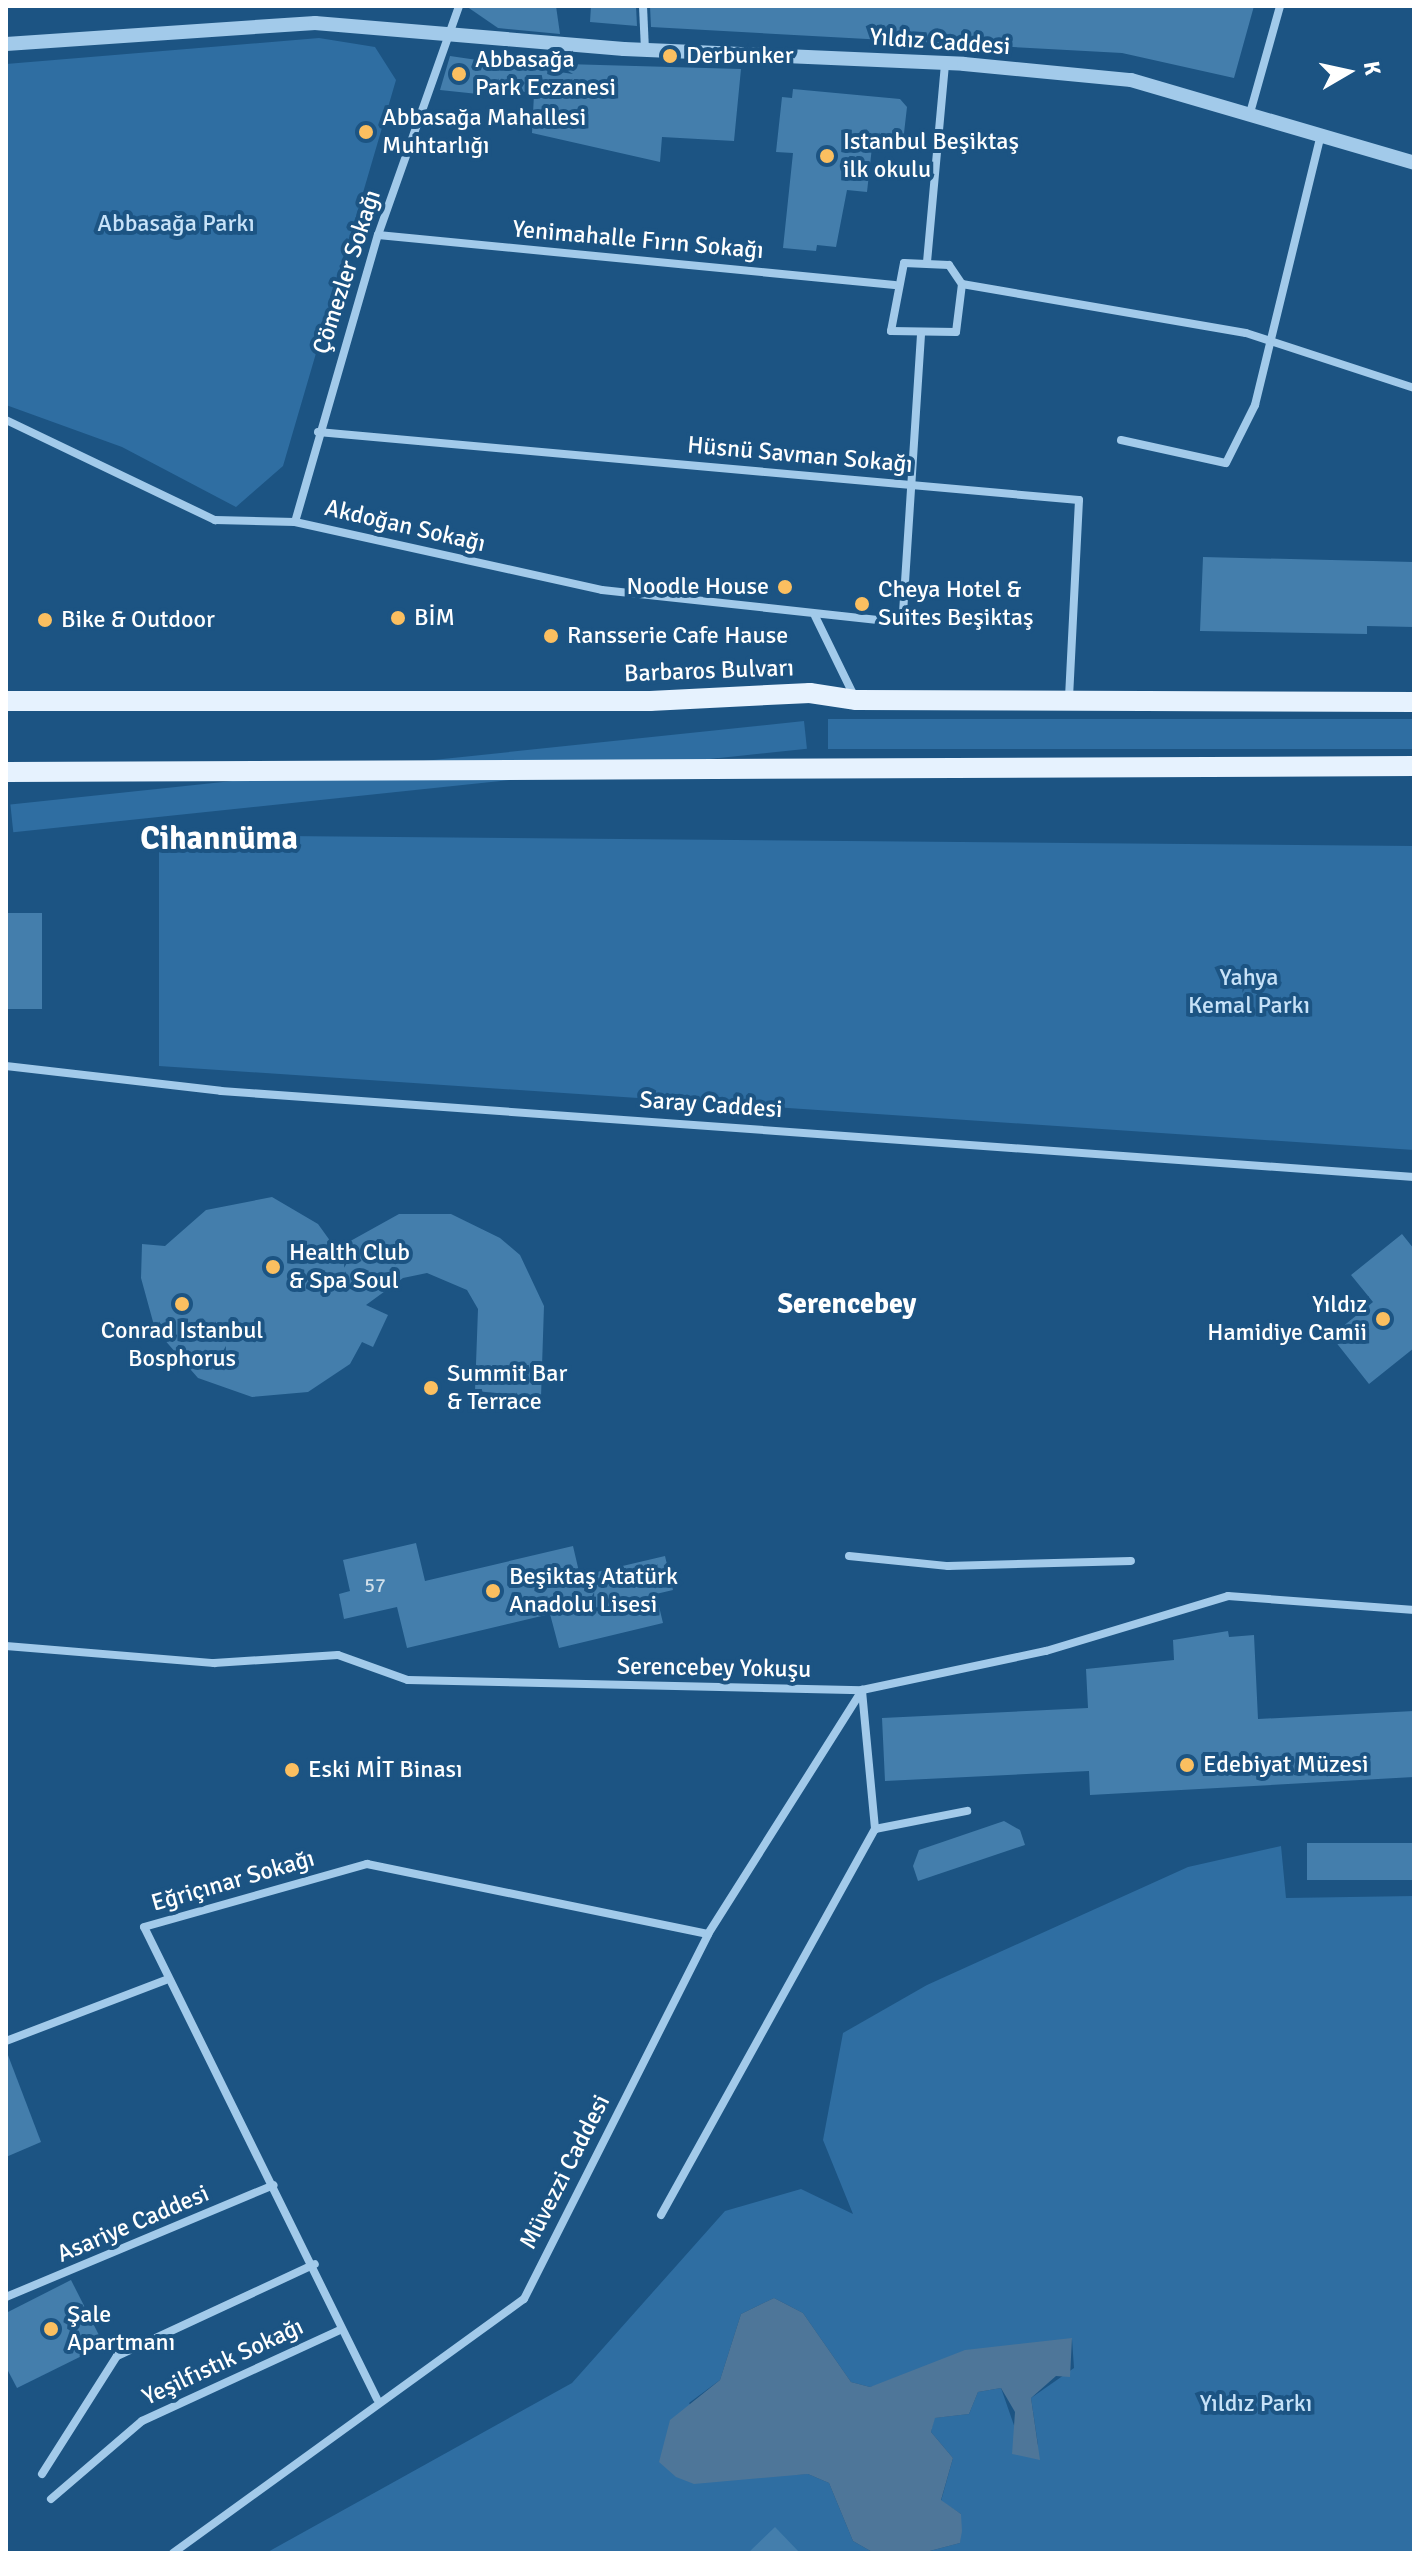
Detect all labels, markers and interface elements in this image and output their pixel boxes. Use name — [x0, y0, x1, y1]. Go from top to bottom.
street label: Yıldız Caddesi — [869, 23, 1011, 61]
north arrow — [1308, 32, 1388, 112]
place label: Derbunker — [686, 42, 794, 70]
place label: Abbasağa Park Eczanesi — [475, 46, 616, 102]
marker: Derbunker — [661, 47, 679, 65]
text: K — [1358, 59, 1387, 77]
marker: Abbasağa Park Eczanesi — [450, 65, 468, 83]
place label: Abbasağa Mahallesi Muhtarlığı — [382, 104, 586, 160]
marker: Abbasağa Mahallesi Muhtarlığı — [357, 123, 375, 141]
place label: Istanbul Beşiktaş ilk okulu — [843, 128, 1019, 184]
marker: Istanbul Beşiktaş ilk okulu — [818, 147, 836, 165]
street label: Çömezler Sokağı — [307, 186, 387, 358]
park label: Abbasağa Parkı — [97, 210, 255, 238]
street label: Yenimahalle Fırın Sokağı — [511, 215, 765, 265]
street label: Hüsnü Savman Sokağı — [686, 431, 914, 479]
street label: Akdoğan Sokağı — [322, 494, 488, 558]
place label: Noodle House — [627, 573, 769, 601]
place label: Cheya Hotel & Suites Beşiktaş — [878, 576, 1033, 632]
marker: Noodle House — [776, 578, 794, 596]
marker: Cheya Hotel & Suites Beşiktaş — [853, 595, 871, 613]
place label: BİM — [414, 604, 455, 632]
place label: Bike & Outdoor — [61, 606, 215, 634]
marker: BİM — [389, 609, 407, 627]
marker: Bike & Outdoor — [36, 611, 54, 629]
place label: Ransserie Cafe Hause — [567, 622, 788, 650]
marker: Ransserie Cafe Hause — [542, 627, 560, 645]
street label: Barbaros Bulvarı — [623, 654, 795, 688]
district label: Cihannüma — [140, 820, 298, 858]
park label: Yahya Kemal Parkı — [1188, 964, 1310, 1020]
street label: Saray Caddesi — [638, 1086, 784, 1124]
place label: Health Club & Spa Soul — [289, 1239, 410, 1295]
marker: Health Club & Spa Soul — [264, 1258, 282, 1276]
district label: Serencebey — [778, 1287, 916, 1321]
place label: Yıldız Hamidiye Camii — [1207, 1291, 1367, 1347]
marker: Conrad Istanbul Bosphorus — [173, 1295, 191, 1313]
marker: Yıldız Hamidiye Camii — [1374, 1310, 1392, 1328]
place label: Conrad Istanbul Bosphorus — [101, 1317, 263, 1373]
place label: Summit Bar & Terrace — [447, 1360, 567, 1416]
marker: Summit Bar & Terrace — [422, 1379, 440, 1397]
place label: Beşiktaş Atatürk Anadolu Lisesi — [509, 1563, 678, 1619]
house number: 57 — [364, 1573, 386, 1597]
marker: Beşiktaş Atatürk Anadolu Lisesi — [484, 1582, 502, 1600]
street label: Serencebey Yokuşu — [617, 1652, 811, 1684]
place label: Edebiyat Müzesi — [1203, 1751, 1368, 1779]
place label: Eski MİT Binası — [308, 1756, 463, 1784]
marker: Edebiyat Müzesi — [1178, 1756, 1196, 1774]
marker: Eski MİT Binası — [283, 1761, 301, 1779]
street label: Eğriçınar Sokağı — [148, 1844, 318, 1918]
street label: Müvezzi Caddesi — [514, 2090, 616, 2254]
street label: Asariye Caddesi — [53, 2179, 213, 2269]
place label: Şale Apartmanı — [67, 2301, 175, 2357]
street label: Yeşilfıstık Sokağı — [138, 2312, 308, 2412]
marker: Şale Apartmanı — [42, 2320, 60, 2338]
park label: Yıldız Parkı — [1200, 2390, 1312, 2418]

